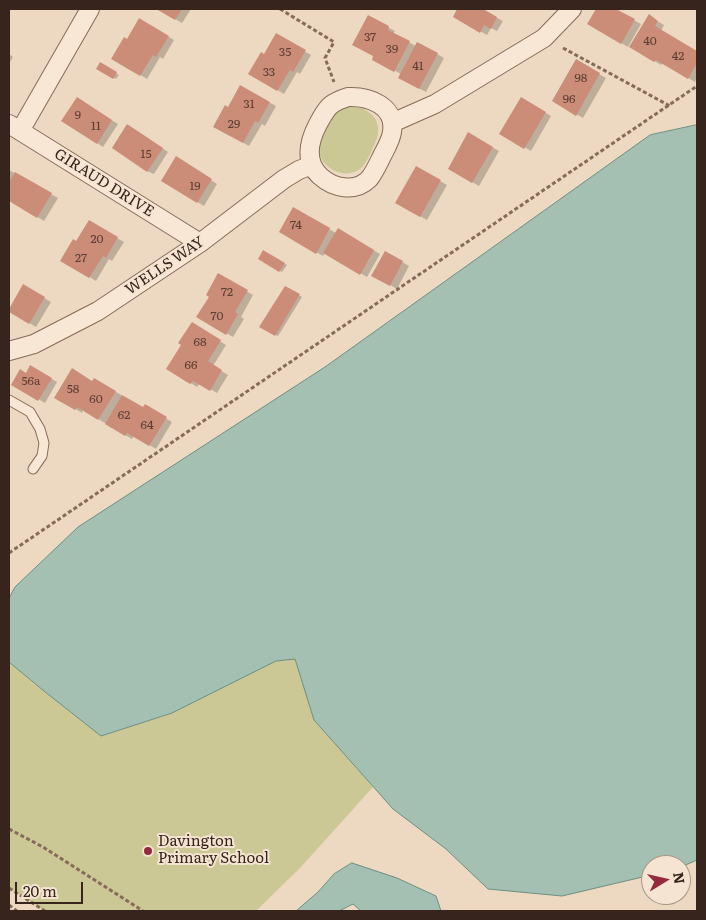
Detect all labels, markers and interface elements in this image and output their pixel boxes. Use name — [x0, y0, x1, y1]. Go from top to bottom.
house number: 37 — [364, 30, 376, 44]
house number: 40 — [643, 34, 657, 48]
house number: 39 — [386, 42, 398, 56]
house number: 35 — [279, 45, 291, 59]
house number: 42 — [672, 49, 684, 63]
house number: 41 — [412, 59, 424, 73]
house number: 33 — [263, 65, 275, 79]
house number: 98 — [575, 71, 587, 85]
house number: 96 — [563, 92, 575, 106]
house number: 31 — [243, 97, 255, 111]
house number: 9 — [75, 108, 81, 122]
house number: 29 — [228, 117, 240, 131]
house number: 11 — [91, 119, 101, 133]
street label: GIRAUD DRIVE — [51, 145, 157, 221]
house number: 15 — [141, 147, 151, 161]
house number: 19 — [189, 179, 201, 193]
house number: 74 — [290, 218, 302, 232]
house number: 20 — [90, 232, 104, 246]
street label: WELLS WAY — [122, 233, 208, 299]
house number: 27 — [75, 251, 87, 265]
house number: 72 — [221, 285, 233, 299]
house number: 70 — [210, 309, 224, 323]
house number: 68 — [193, 335, 207, 349]
house number: 66 — [185, 358, 197, 372]
house number: 56a — [21, 374, 41, 388]
house number: 58 — [67, 382, 79, 396]
house number: 60 — [89, 392, 103, 406]
house number: 62 — [118, 408, 130, 422]
house number: 64 — [140, 418, 154, 432]
place label: Davington Primary School — [158, 833, 269, 868]
marker: Davington Primary School — [142, 845, 154, 857]
north arrow — [641, 855, 691, 905]
text: N — [669, 870, 691, 885]
scale bar — [18, 872, 85, 904]
text: 20 m — [23, 879, 57, 902]

